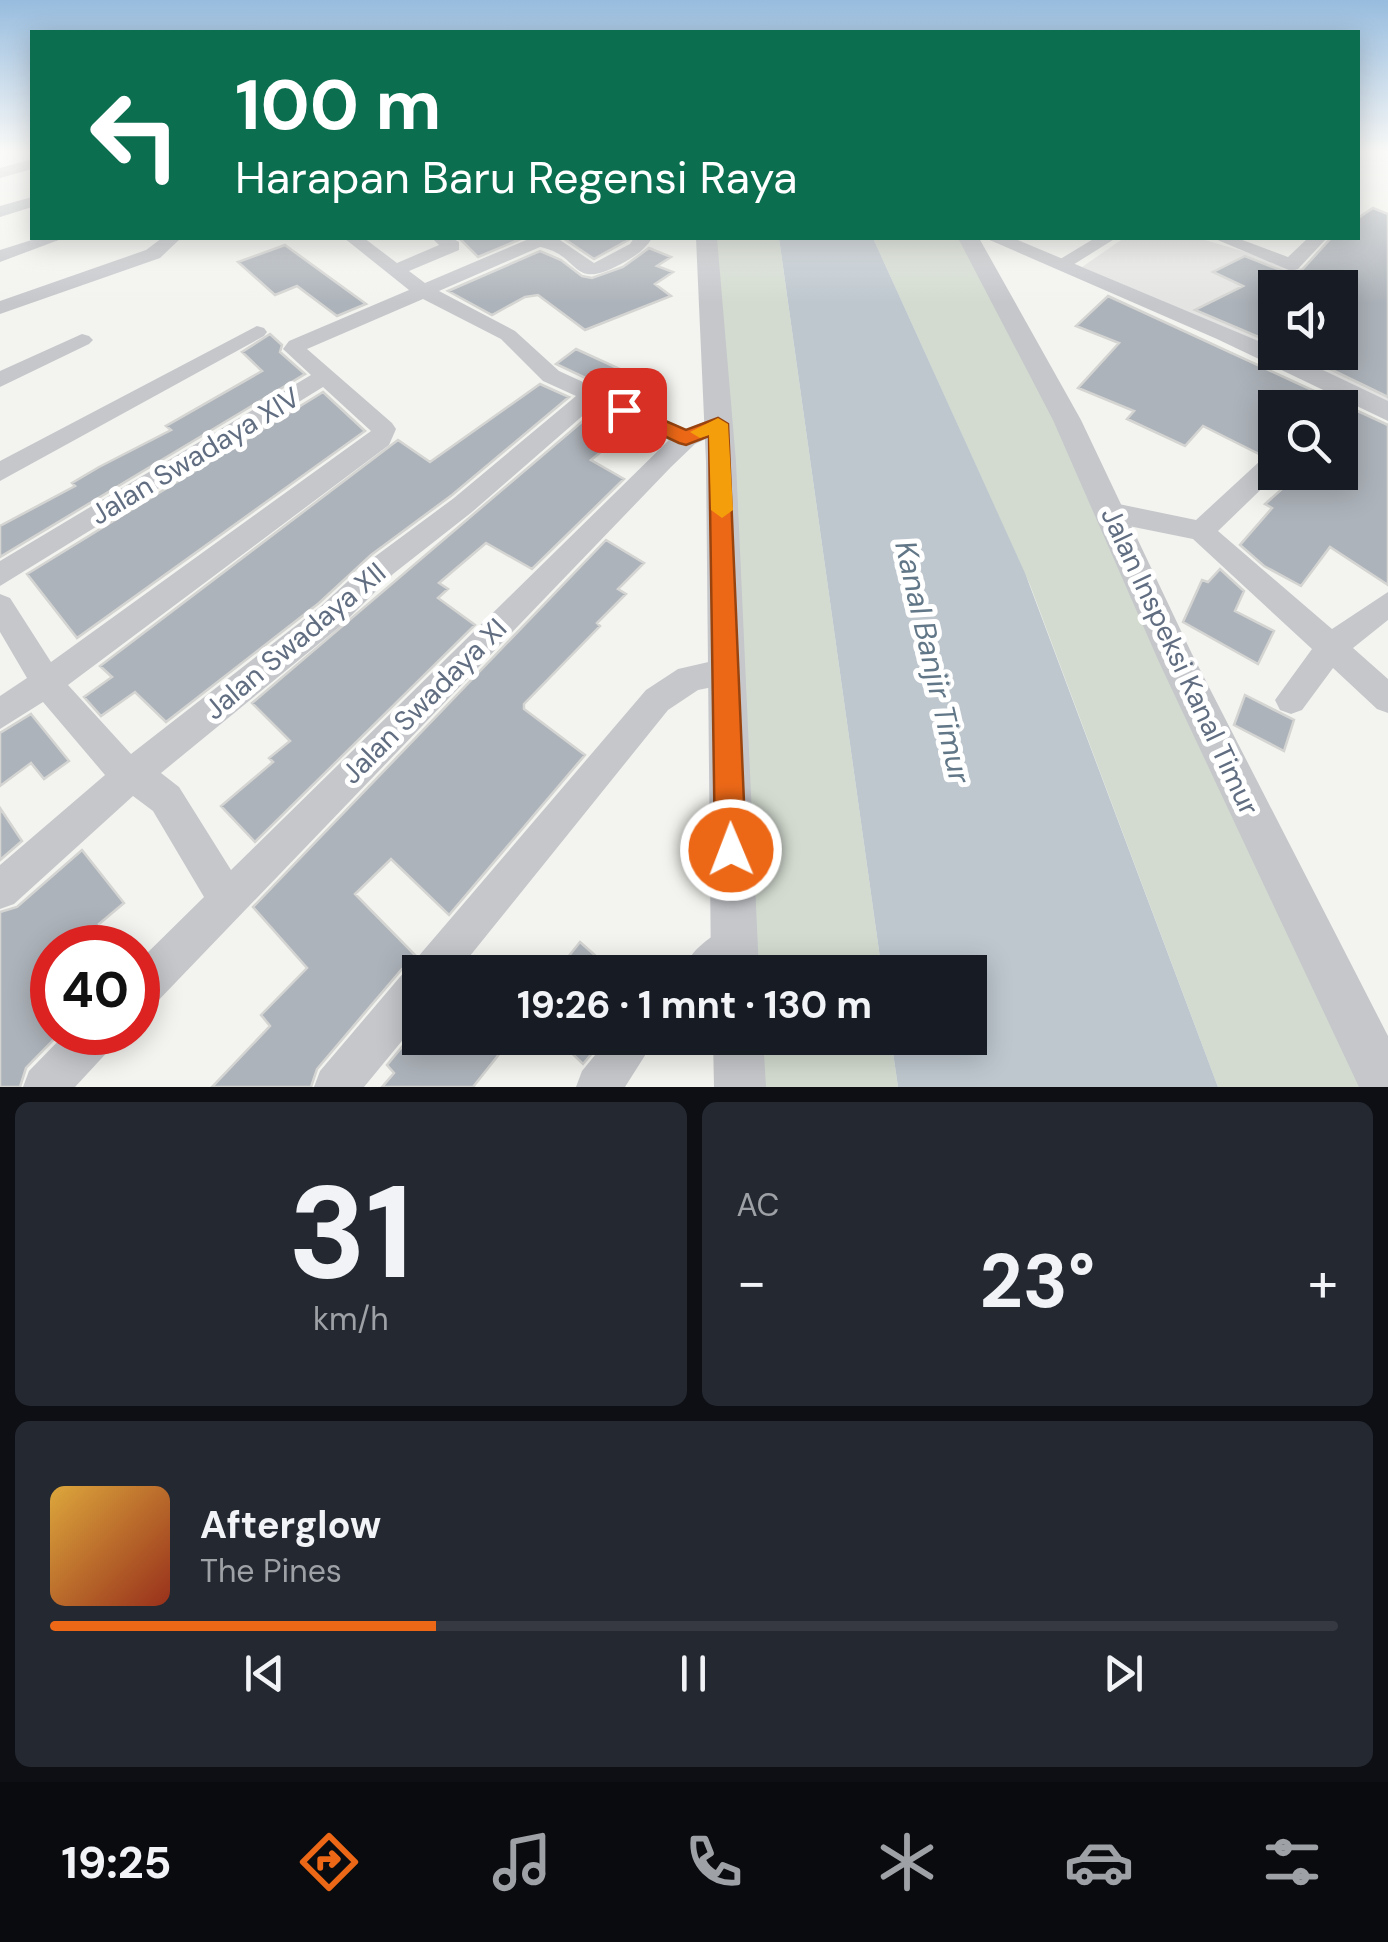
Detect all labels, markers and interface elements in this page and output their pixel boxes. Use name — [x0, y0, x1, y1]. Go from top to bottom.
text: 100 m — [235, 60, 441, 151]
icon: left — [70, 70, 200, 200]
text: Harapan Baru Regensi Raya — [235, 148, 798, 207]
map controls — [1258, 270, 1358, 490]
button: sound — [1258, 270, 1358, 370]
pin — [582, 368, 667, 453]
street label: Jalan Swadaya XIV — [83, 379, 307, 533]
icon: arrive — [597, 383, 652, 438]
button: search — [1258, 390, 1358, 490]
street label: Jalan Inspeksi Kanal Timur — [1092, 501, 1268, 821]
water label: Kanal Banjir Timur — [886, 537, 980, 788]
street label: Jalan Swadaya XII — [196, 554, 394, 728]
street label: Jalan Swadaya XI — [333, 610, 515, 792]
position arrow — [679, 798, 783, 902]
speed limit sign: 40 — [30, 925, 160, 1055]
text: 19:26 · 1 mnt · 130 m — [517, 980, 872, 1030]
text: 31 — [288, 1148, 413, 1317]
text: AC — [737, 1184, 779, 1226]
text: 23° — [979, 1233, 1095, 1330]
text: − — [737, 1246, 767, 1318]
text: + — [1308, 1246, 1338, 1318]
text: km/h — [313, 1298, 389, 1340]
text: Afterglow — [200, 1500, 381, 1550]
text: The Pines — [200, 1550, 342, 1592]
icon: previous — [237, 1646, 292, 1701]
icon: pause — [666, 1646, 721, 1701]
icon: next — [1096, 1646, 1151, 1701]
icon: directions — [294, 1827, 364, 1897]
icon: music — [487, 1827, 557, 1897]
icon: phone — [679, 1827, 749, 1897]
icon: climate — [872, 1827, 942, 1897]
icon: car — [1064, 1827, 1134, 1897]
icon: filters — [1257, 1827, 1327, 1897]
text: 19:25 — [61, 1833, 172, 1892]

